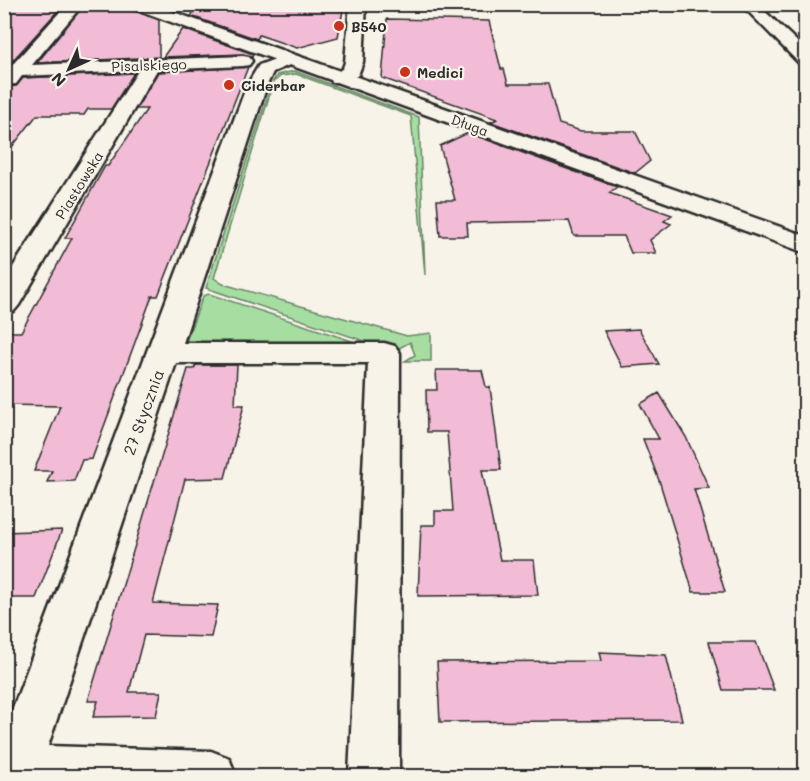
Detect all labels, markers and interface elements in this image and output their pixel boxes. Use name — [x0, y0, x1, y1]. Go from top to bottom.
place label: B540 — [351, 17, 387, 36]
marker: B540 — [332, 19, 346, 33]
north arrow — [39, 39, 99, 99]
street label: Pisalskiego — [111, 54, 187, 76]
place label: Medici — [417, 63, 463, 82]
marker: Medici — [398, 65, 412, 79]
text: N — [46, 68, 70, 92]
place label: Ciderbar — [241, 76, 305, 95]
marker: Ciderbar — [222, 78, 236, 92]
street label: Długa — [449, 109, 491, 141]
street label: Piastowska — [51, 147, 107, 223]
street label: 27 Stycznia — [118, 366, 168, 458]

